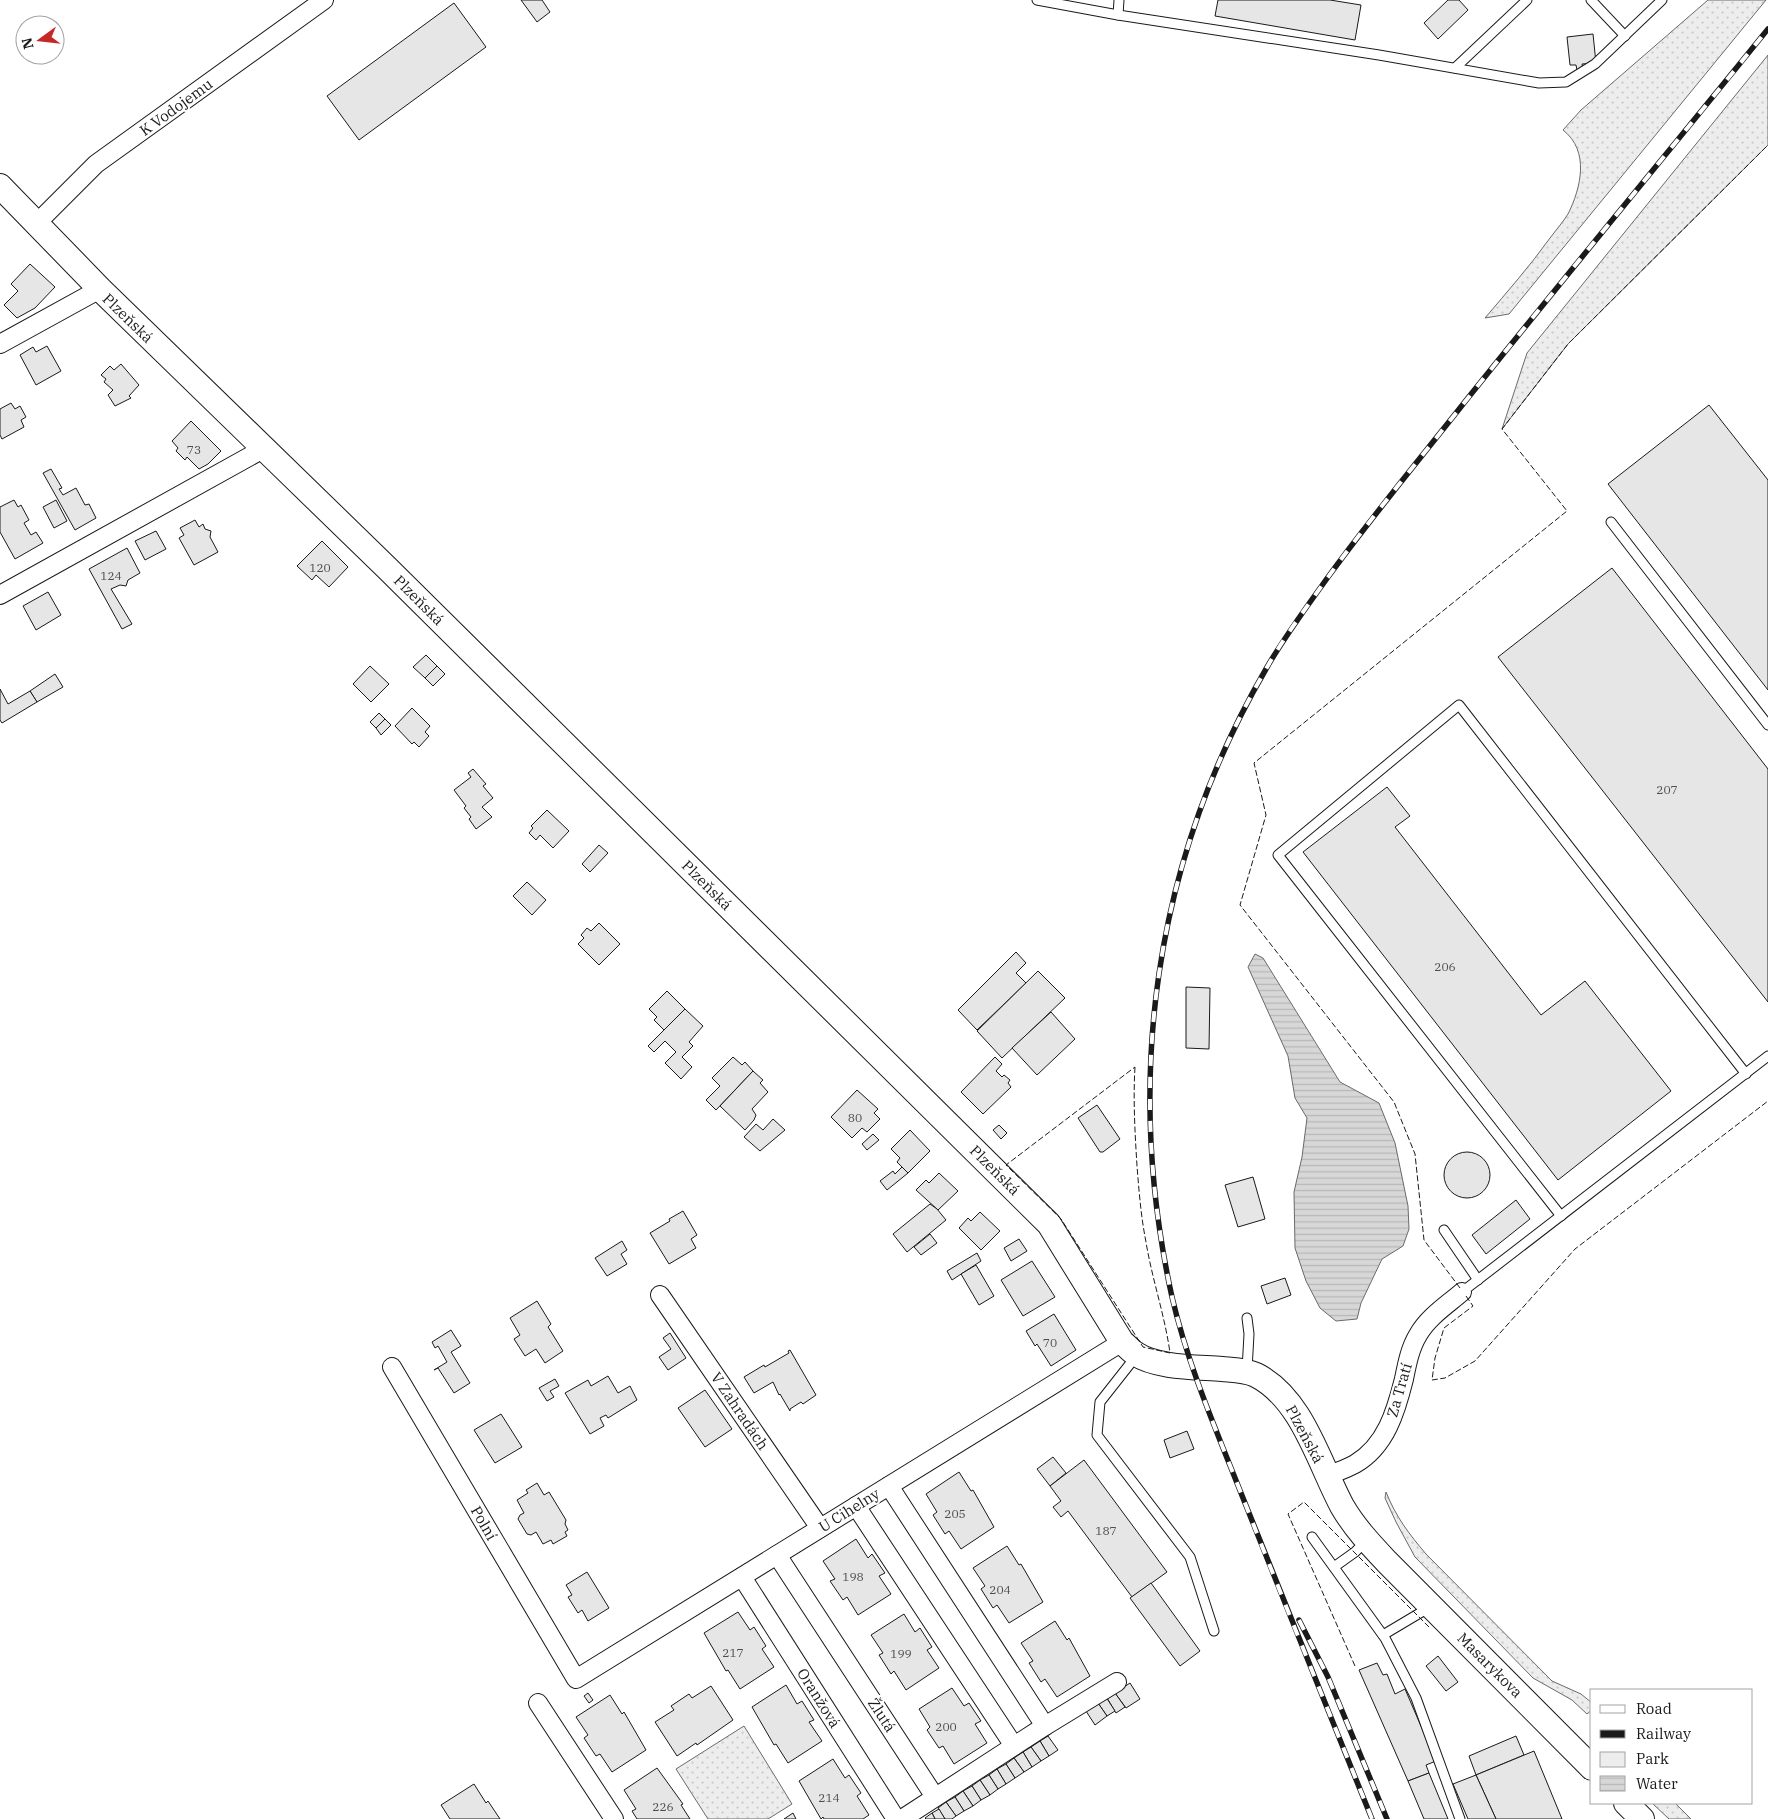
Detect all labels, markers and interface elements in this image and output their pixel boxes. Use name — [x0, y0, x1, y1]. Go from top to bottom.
north arrow — [15, 15, 65, 65]
text: N — [17, 36, 38, 51]
street label: K Vodojemu — [136, 74, 216, 140]
street label: Plzeňská — [99, 289, 157, 347]
house number: 73 — [187, 442, 201, 457]
house number: 120 — [309, 560, 331, 575]
house number: 124 — [100, 568, 122, 583]
street label: Plzeňská — [390, 571, 448, 629]
house number: 207 — [1656, 782, 1678, 797]
street label: Plzeňská — [678, 856, 736, 914]
house number: 206 — [1434, 959, 1456, 974]
house number: 80 — [848, 1110, 862, 1125]
street label: Plzeňská — [966, 1141, 1024, 1199]
house number: 70 — [1043, 1335, 1057, 1350]
street label: Za Tratí — [1382, 1360, 1416, 1419]
street label: V Zahradách — [707, 1368, 773, 1454]
street label: Plzeňská — [1282, 1402, 1328, 1466]
street label: U Cihelny — [815, 1484, 883, 1536]
street label: Polní — [467, 1503, 501, 1544]
house number: 205 — [944, 1506, 966, 1521]
house number: 187 — [1095, 1523, 1117, 1538]
house number: 198 — [842, 1569, 864, 1584]
house number: 204 — [989, 1582, 1011, 1597]
street label: Masarykova — [1453, 1628, 1527, 1702]
house number: 217 — [722, 1645, 744, 1660]
house number: 199 — [890, 1646, 912, 1661]
street label: Oranžová — [793, 1665, 845, 1731]
legend — [1590, 1689, 1753, 1804]
street label: Žlutá — [864, 1694, 900, 1736]
text: Road — [1636, 1699, 1672, 1718]
house number: 200 — [935, 1719, 957, 1734]
text: Railway — [1636, 1724, 1691, 1743]
text: Park — [1636, 1749, 1669, 1768]
text: Water — [1636, 1774, 1678, 1793]
house number: 214 — [818, 1790, 840, 1805]
house number: 226 — [652, 1799, 674, 1814]

